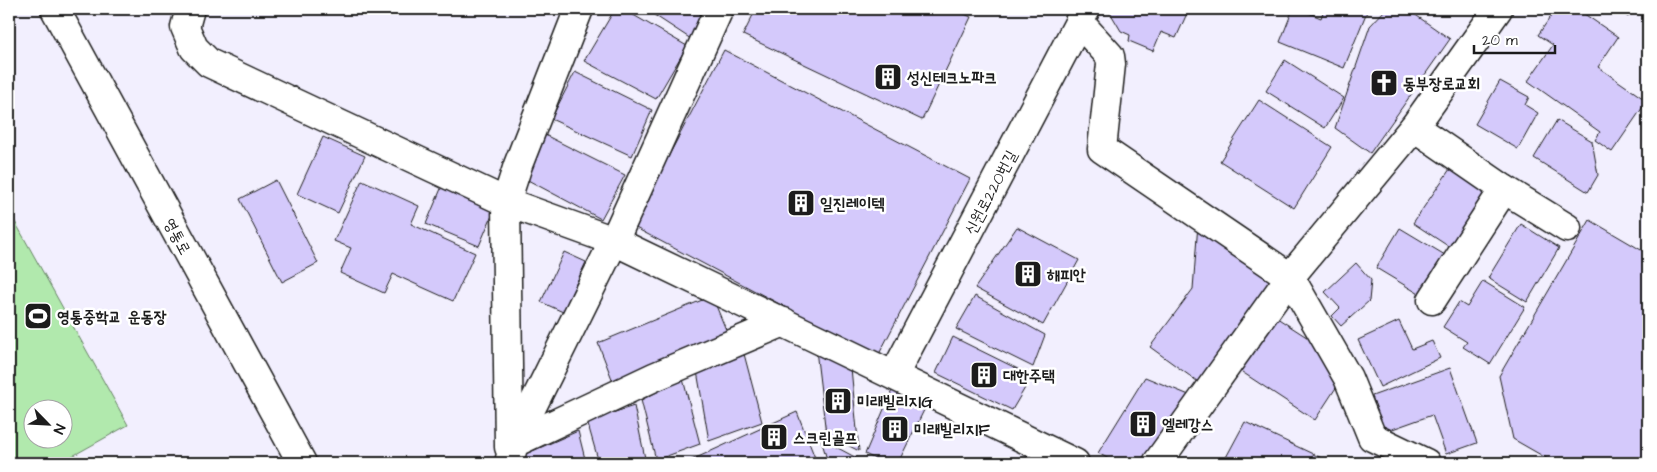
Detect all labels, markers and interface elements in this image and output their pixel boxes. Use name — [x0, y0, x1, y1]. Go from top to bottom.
scale bar — [1474, 22, 1556, 54]
text: 20 m — [1482, 30, 1518, 51]
building icon: 성신테크노파크 — [873, 62, 903, 92]
place label: 성신테크노파크 — [907, 67, 997, 89]
church icon: 동부장로교회 — [1369, 68, 1399, 98]
place label: 동부장로교회 — [1403, 73, 1480, 95]
street label: 신원로220번길 — [959, 146, 1022, 239]
building icon: 일진레이텍 — [786, 188, 816, 218]
place label: 일진레이텍 — [820, 193, 885, 215]
street label: 영통로 — [158, 214, 196, 259]
building icon: 해피안 — [1013, 259, 1043, 289]
place label: 해피안 — [1046, 264, 1086, 286]
sports icon: 영통중학교 운동장 — [23, 301, 53, 331]
place label: 영통중학교 운동장 — [57, 306, 167, 328]
building icon: 대한주택 — [969, 360, 999, 390]
place label: 대한주택 — [1003, 365, 1055, 387]
building icon: 미래빌리지G — [823, 386, 853, 416]
place label: 미래빌리지G — [857, 391, 933, 413]
north arrow — [22, 400, 72, 450]
building icon: 엘레강스 — [1128, 409, 1158, 439]
building icon: 미래빌리지F — [880, 414, 910, 444]
place label: 엘레강스 — [1162, 414, 1214, 436]
place label: 미래빌리지F — [914, 419, 990, 441]
text: N — [48, 421, 70, 437]
building icon: 스크린골프 — [759, 422, 789, 452]
place label: 스크린골프 — [793, 427, 858, 449]

